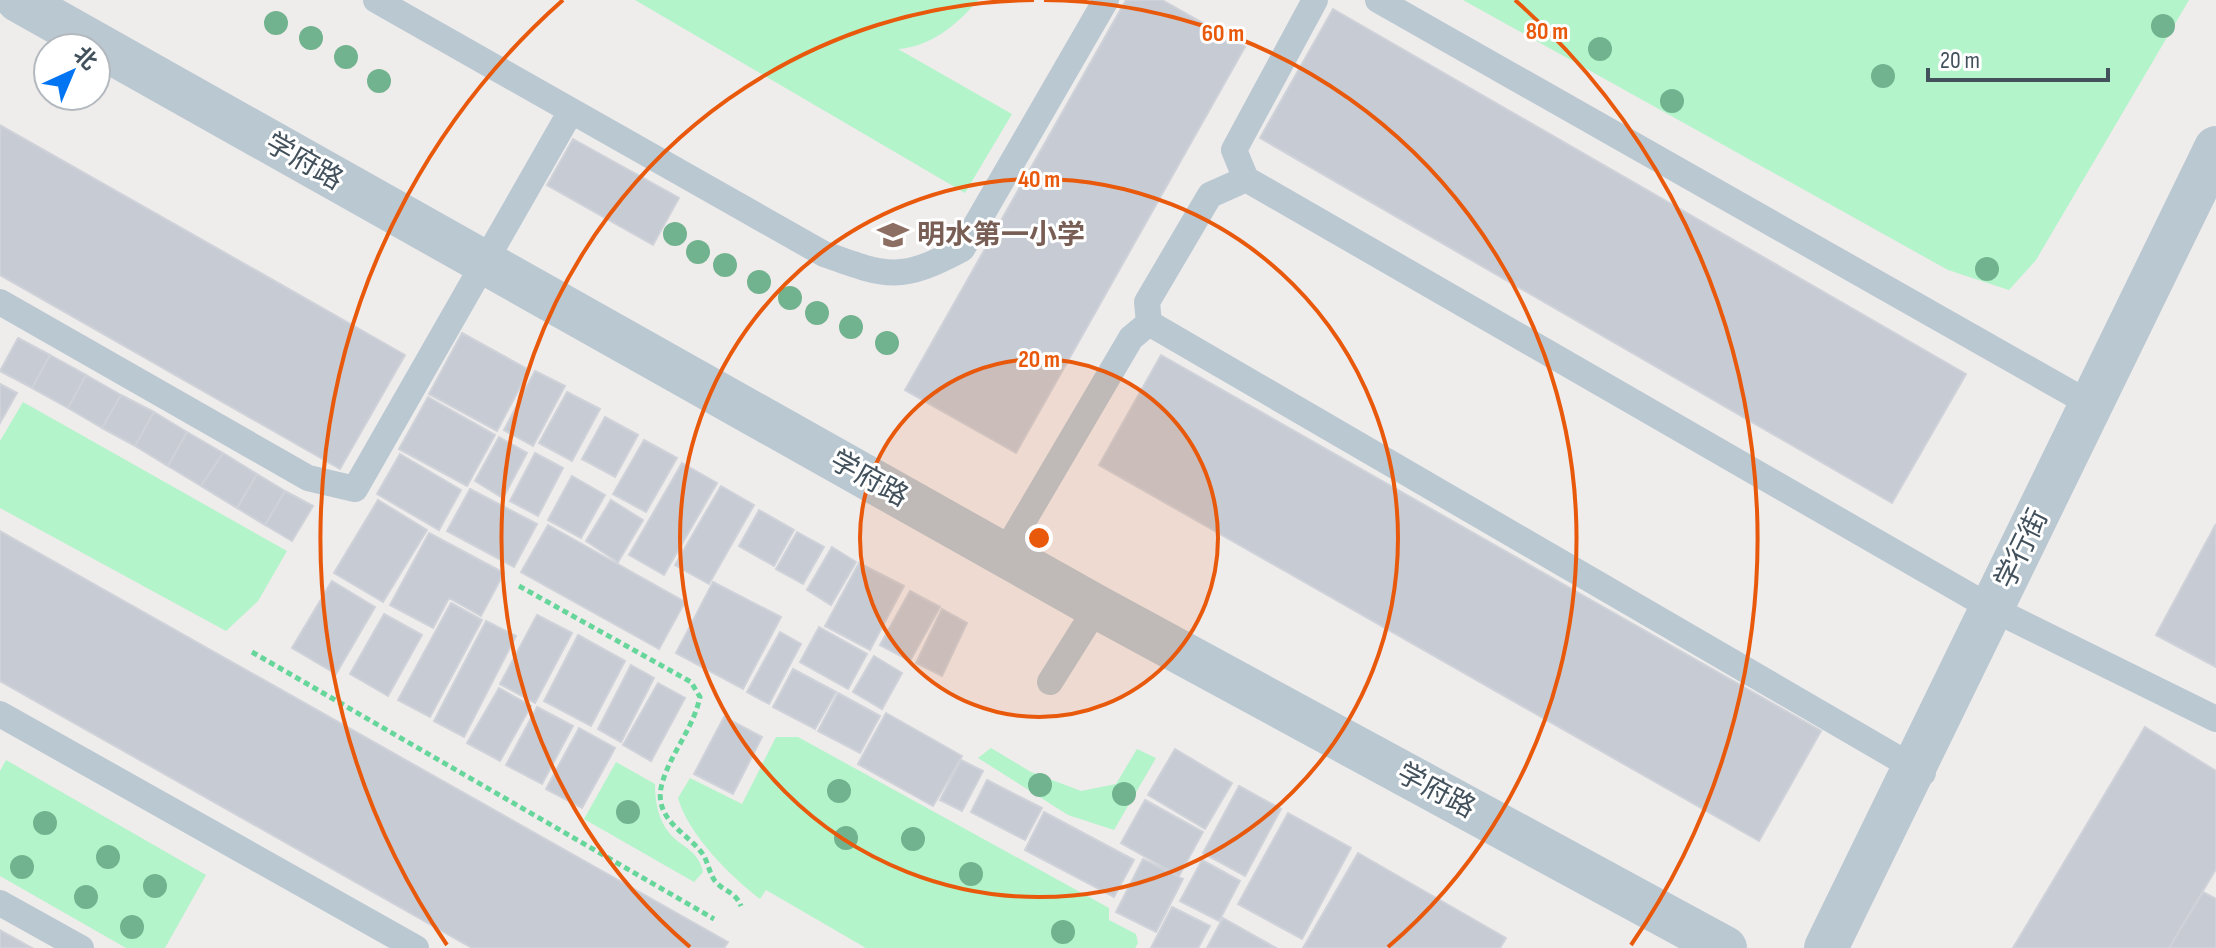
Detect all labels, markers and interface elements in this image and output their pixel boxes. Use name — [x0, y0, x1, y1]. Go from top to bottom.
text: 80 m — [1526, 17, 1568, 46]
text: 60 m — [1202, 19, 1244, 48]
north arrow — [32, 32, 112, 112]
scale bar — [1928, 32, 2108, 82]
text: 北 — [68, 41, 102, 76]
text: 20 m — [1940, 46, 1980, 75]
street label: 学府路 — [259, 127, 349, 197]
text: 40 m — [1018, 165, 1060, 194]
school or university icon: 明水第一小学 — [876, 218, 910, 252]
place label: 明水第一小学 — [917, 219, 1085, 252]
text: 20 m — [1018, 345, 1060, 374]
street label: 学府路 — [824, 444, 914, 514]
street label: 学行街 — [1989, 504, 2055, 594]
centre of rings — [1025, 524, 1053, 552]
street label: 学府路 — [1391, 757, 1481, 825]

